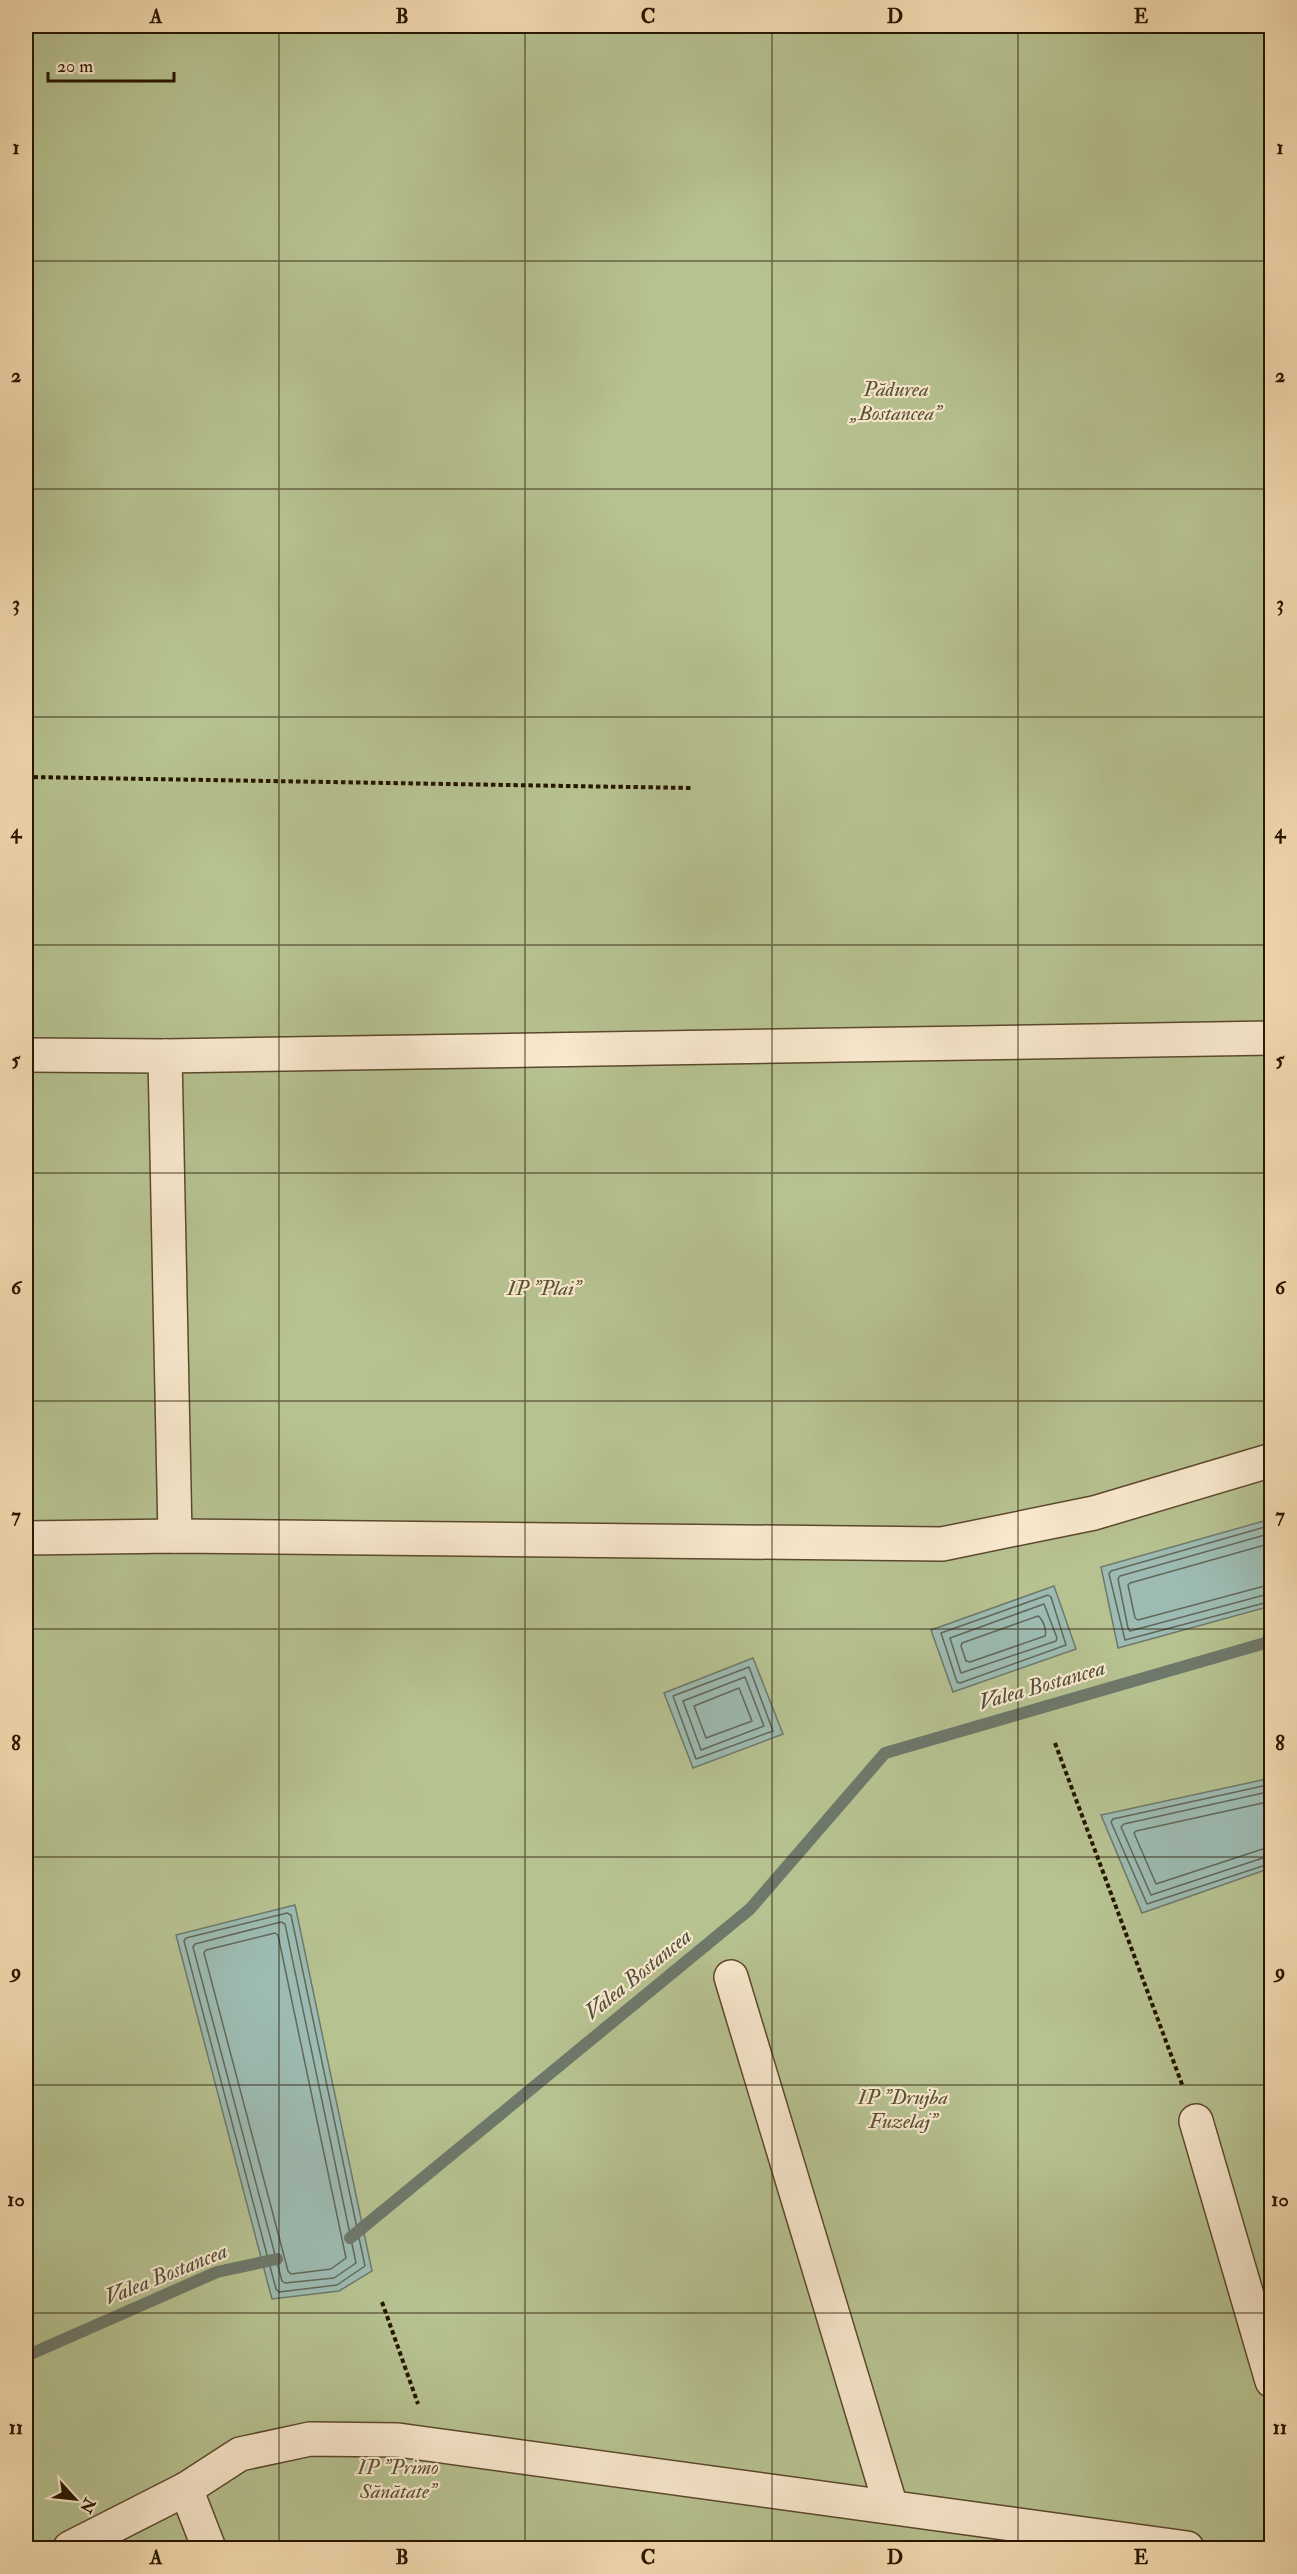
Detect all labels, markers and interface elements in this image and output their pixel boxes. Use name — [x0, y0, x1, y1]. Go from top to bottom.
text: A — [149, 4, 163, 29]
text: B — [395, 4, 409, 29]
text: C — [641, 4, 655, 29]
text: D — [887, 4, 903, 29]
text: E — [1134, 4, 1149, 29]
scale bar — [48, 45, 174, 83]
text: 20 m — [57, 55, 93, 78]
text: 1 — [12, 135, 20, 160]
text: 1 — [1276, 135, 1284, 160]
text: 2 — [11, 363, 21, 388]
text: 2 — [1275, 363, 1285, 388]
park label: Pădurea „Bostancea” — [849, 376, 944, 427]
text: 3 — [12, 591, 20, 616]
text: 3 — [1276, 591, 1284, 616]
text: 4 — [10, 819, 23, 844]
text: 4 — [1274, 819, 1287, 844]
text: 5 — [12, 1047, 22, 1072]
text: 5 — [1276, 1047, 1286, 1072]
text: 6 — [11, 1275, 23, 1300]
park label: IP "Plai" — [506, 1275, 584, 1302]
text: 6 — [1275, 1275, 1287, 1300]
text: 7 — [11, 1503, 21, 1528]
text: 7 — [1275, 1503, 1285, 1528]
water label: Valea Bostancea — [976, 1654, 1108, 1716]
text: 8 — [11, 1731, 21, 1756]
text: 8 — [1275, 1731, 1285, 1756]
water label: Valea Bostancea — [579, 1922, 697, 2026]
text: 9 — [9, 1959, 21, 1984]
text: 9 — [1273, 1959, 1285, 1984]
park label: IP "Drujba Fuzelaj" — [857, 2084, 948, 2135]
text: 10 — [7, 2187, 25, 2212]
text: 10 — [1271, 2187, 1289, 2212]
water label: Valea Bostancea — [100, 2237, 232, 2311]
text: 11 — [9, 2415, 23, 2440]
text: 11 — [1273, 2415, 1287, 2440]
park label: IP "Primo Sănătate" — [356, 2454, 439, 2505]
north arrow — [45, 2469, 105, 2529]
text: N — [75, 2494, 100, 2517]
text: A — [149, 2545, 163, 2570]
text: B — [395, 2545, 409, 2570]
text: C — [641, 2545, 655, 2570]
text: D — [887, 2545, 903, 2570]
text: E — [1134, 2545, 1149, 2570]

